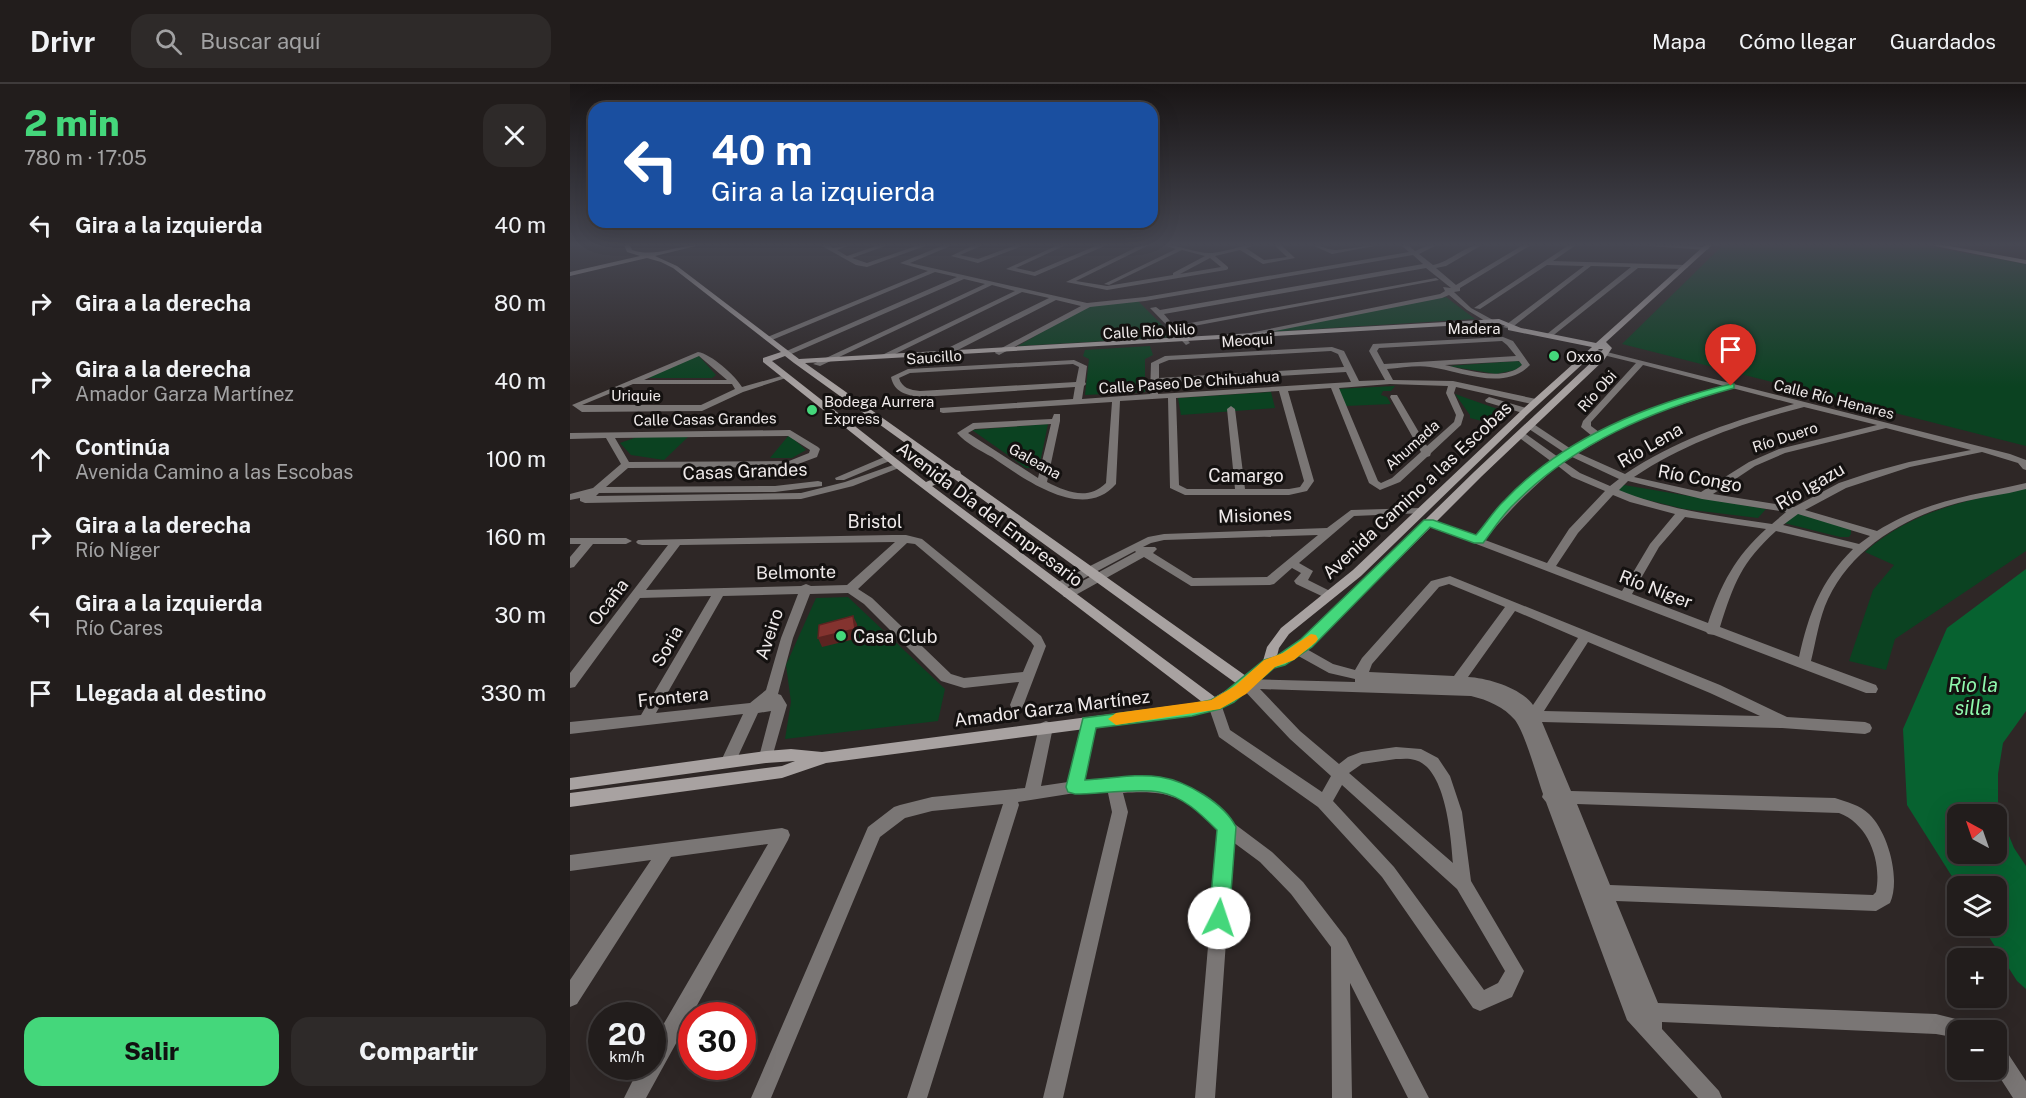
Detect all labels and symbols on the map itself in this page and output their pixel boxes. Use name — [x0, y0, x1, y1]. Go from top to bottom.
street label: Calle Río Nilo — [1102, 320, 1196, 342]
street label: Madera — [1448, 320, 1500, 337]
pin — [1705, 324, 1756, 386]
street label: Meoqui — [1221, 330, 1273, 350]
street label: Saucillo — [906, 347, 962, 367]
place label: Oxxo — [1566, 348, 1602, 365]
marker: Oxxo — [1547, 349, 1561, 363]
street label: Calle Paseo De Chihuahua — [1098, 367, 1280, 397]
street label: Río Obi — [1574, 367, 1620, 415]
street label: Calle Río Henares — [1772, 376, 1896, 422]
street label: Uriquie — [611, 387, 661, 404]
place label: Bodega Aurrera Express — [824, 393, 934, 427]
street label: Avenida Camino a las Escobas — [1318, 397, 1516, 583]
marker: Bodega Aurrera Express — [805, 403, 819, 417]
street label: Calle Casas Grandes — [633, 409, 777, 429]
street label: Ahumada — [1382, 416, 1442, 474]
street label: Río Lena — [1614, 418, 1686, 472]
street label: Río Duero — [1750, 418, 1820, 456]
street label: Avenida Día del Empresario — [893, 437, 1087, 591]
street label: Galeana — [1006, 440, 1064, 482]
street label: Casas Grandes — [682, 458, 808, 484]
street label: Río Igazu — [1772, 458, 1848, 514]
street label: Río Congo — [1656, 460, 1744, 496]
street label: Camargo — [1208, 465, 1284, 486]
street label: Misiones — [1218, 503, 1292, 527]
street label: Bristol — [848, 511, 902, 532]
street label: Belmonte — [756, 561, 836, 583]
street label: Río Níger — [1616, 565, 1696, 613]
street label: Ocaña — [584, 575, 632, 629]
street label: Aveiro — [751, 606, 787, 662]
street label: Soria — [647, 622, 687, 670]
place label: Casa Club — [853, 626, 937, 647]
marker: Casa Club — [834, 629, 848, 643]
water label: Rio la silla — [1948, 673, 1998, 720]
street label: Frontera — [636, 683, 710, 711]
street label: Amador Garza Martínez — [953, 686, 1151, 730]
north arrow — [1947, 804, 2007, 864]
position arrow — [1187, 886, 1251, 950]
speed limit sign: 30 — [678, 1002, 756, 1080]

